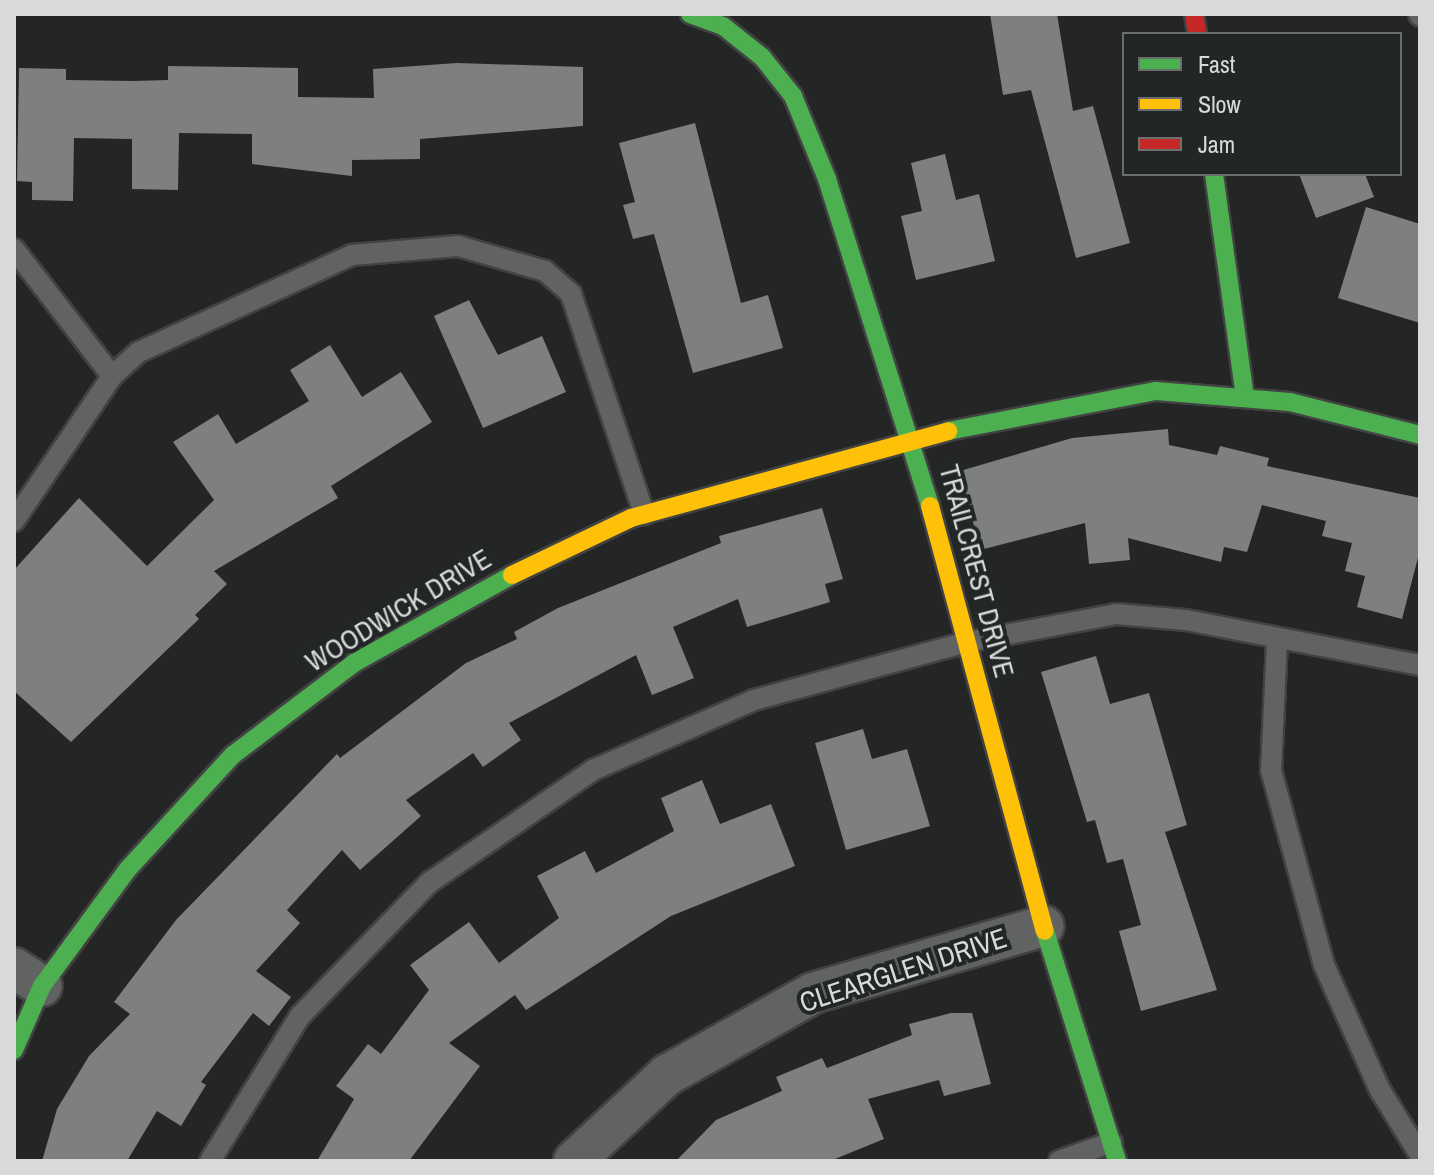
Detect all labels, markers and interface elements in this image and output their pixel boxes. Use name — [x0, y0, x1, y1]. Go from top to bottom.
legend — [1122, 32, 1402, 176]
text: Fast — [1198, 48, 1235, 80]
text: Slow — [1198, 88, 1241, 120]
text: Jam — [1198, 128, 1235, 160]
street label: TRAILCREST DRIVE — [932, 461, 1022, 681]
street label: WOODWICK DRIVE — [299, 541, 497, 679]
street label: CLEARGLEN DRIVE — [795, 921, 1011, 1019]

